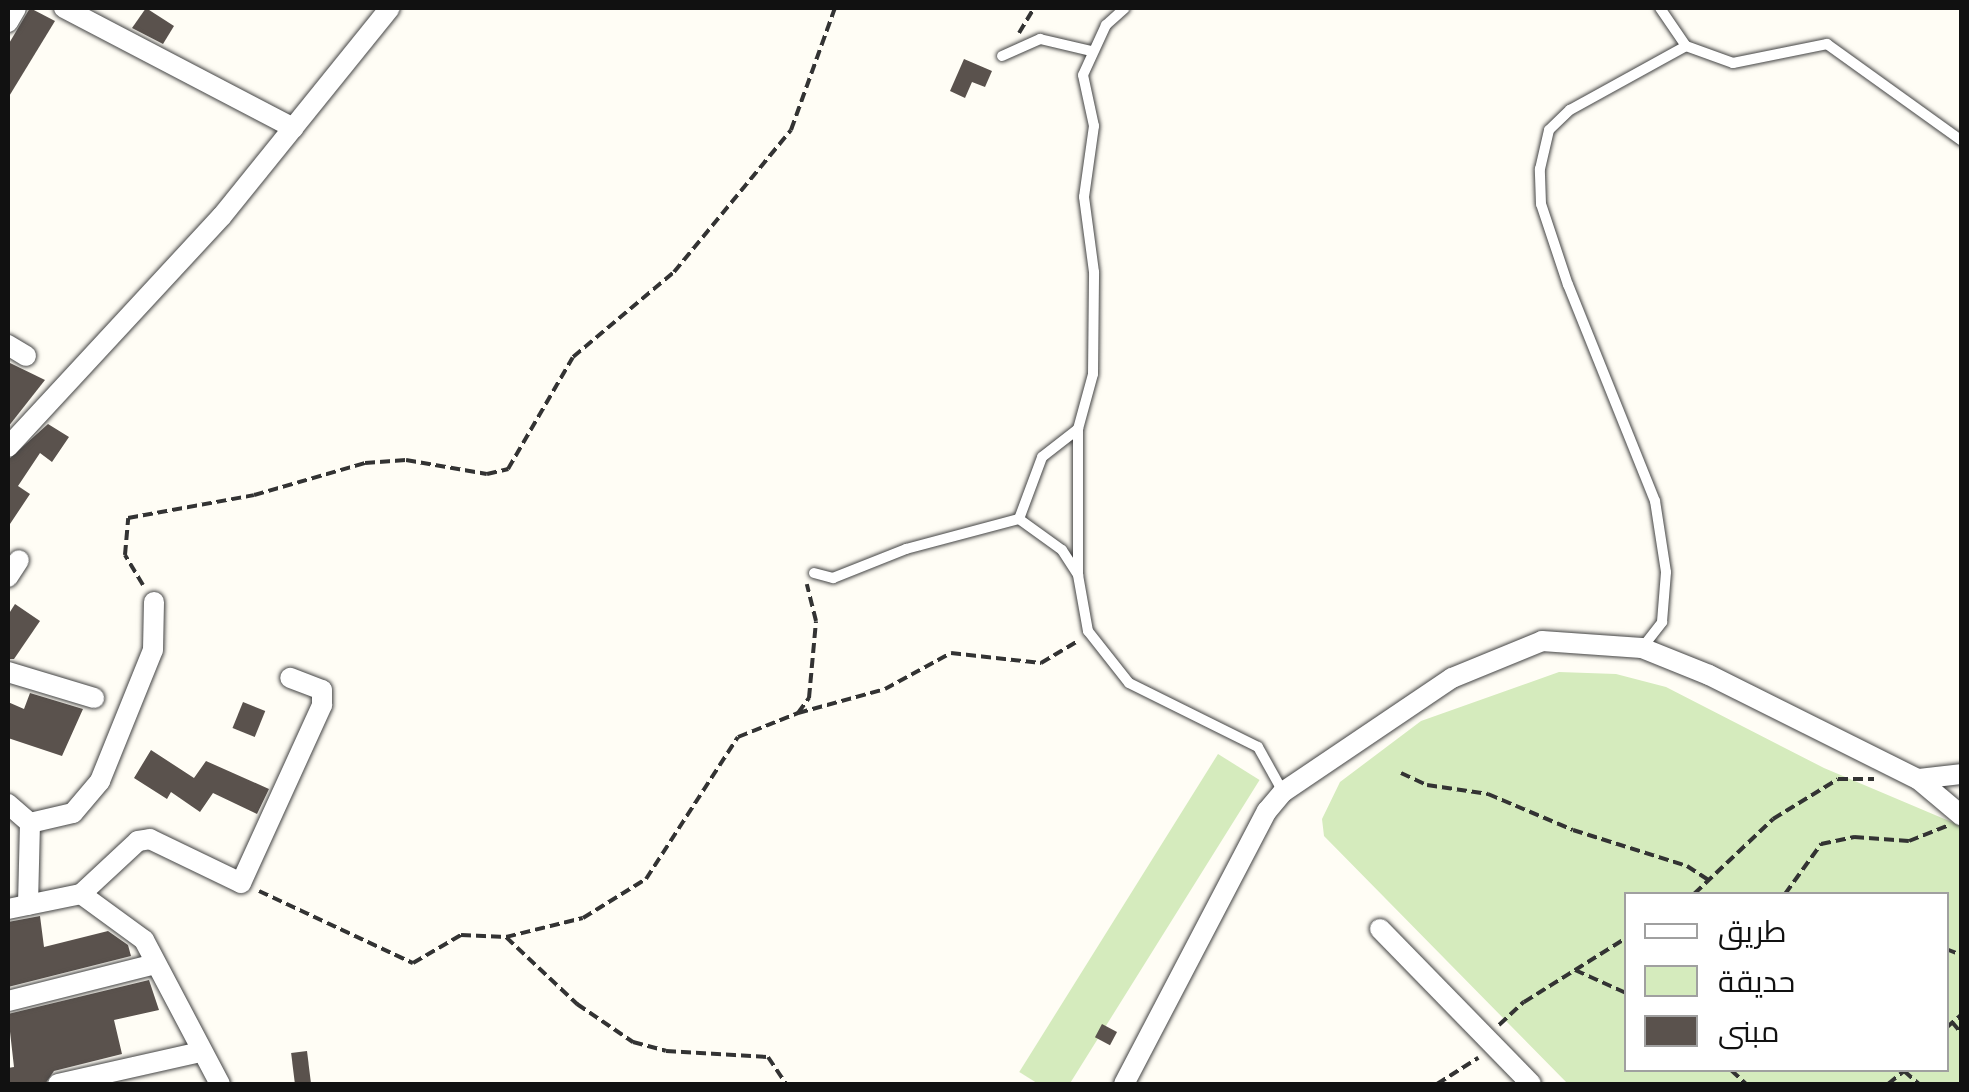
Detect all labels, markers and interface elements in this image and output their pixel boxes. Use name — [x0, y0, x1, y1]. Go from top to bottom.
legend — [1624, 892, 1949, 1072]
text: طريق — [1718, 911, 1787, 951]
text: حديقة — [1718, 961, 1795, 1001]
text: مبنى — [1718, 1011, 1779, 1051]

